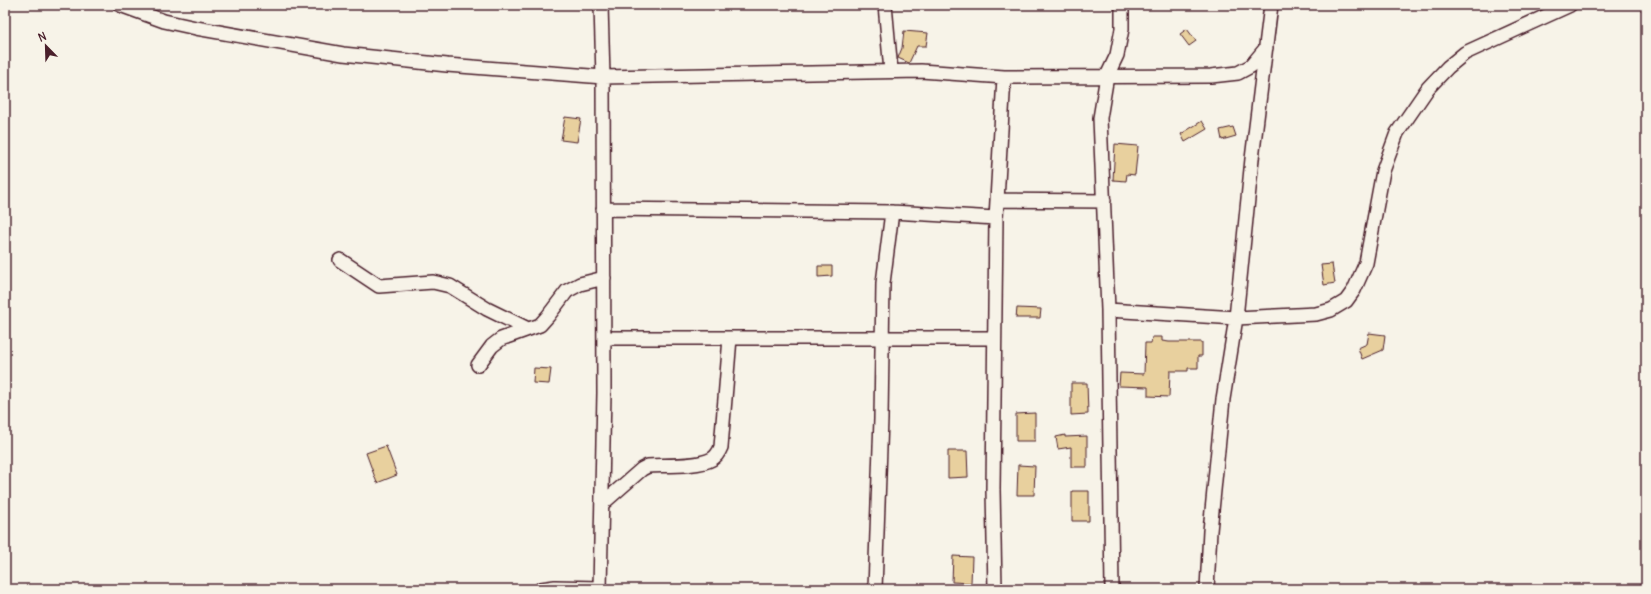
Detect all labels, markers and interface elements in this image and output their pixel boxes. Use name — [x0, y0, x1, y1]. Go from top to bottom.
north arrow — [26, 26, 66, 66]
text: N — [36, 29, 48, 45]

